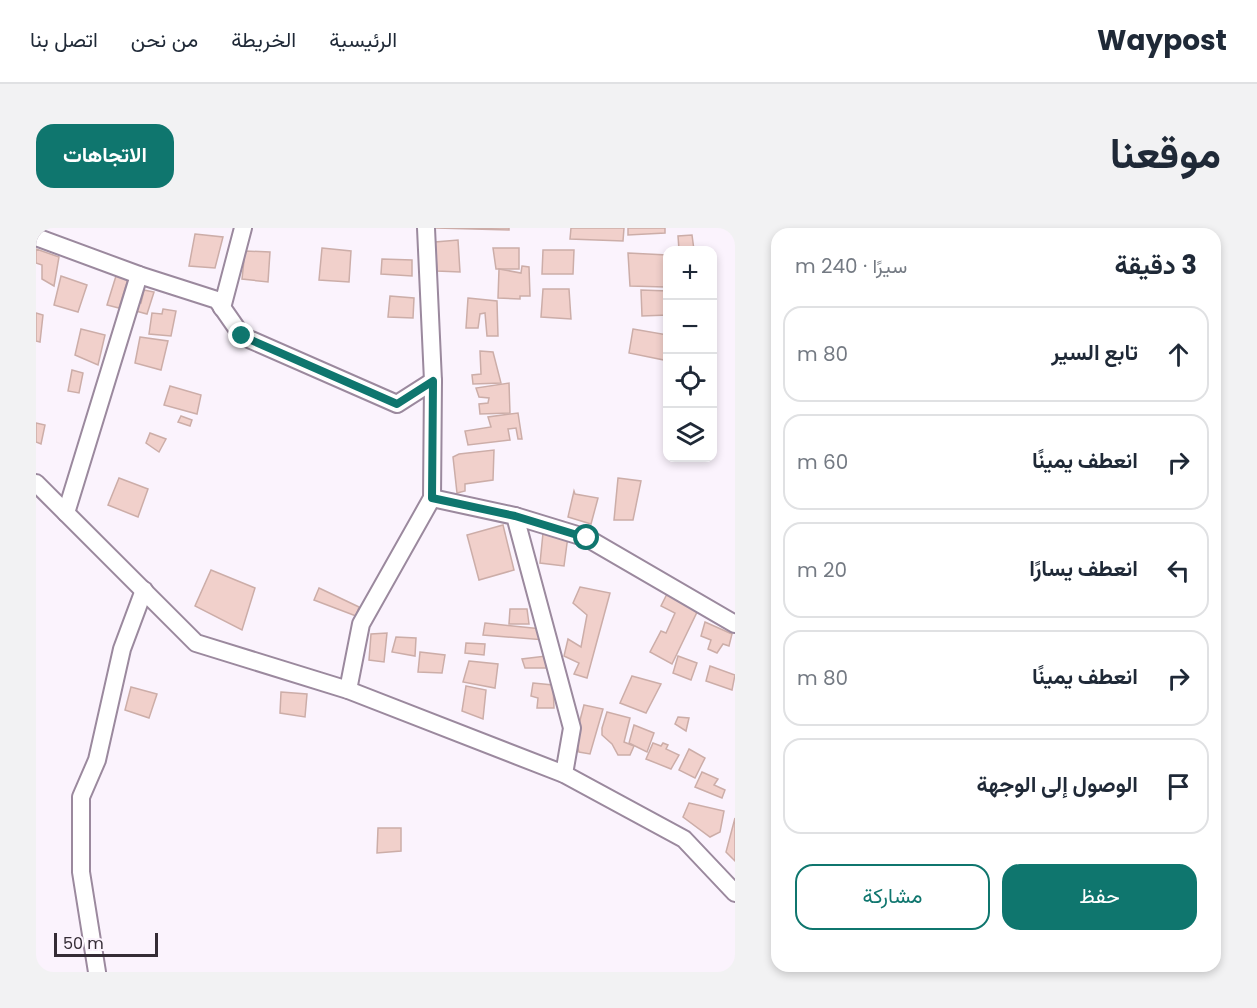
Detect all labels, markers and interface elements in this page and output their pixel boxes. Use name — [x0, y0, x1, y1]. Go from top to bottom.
text: Waypost — [1097, 21, 1227, 60]
text: اتصل بنا — [30, 25, 98, 54]
text: من نحن — [131, 25, 198, 54]
text: الخريطة — [231, 25, 296, 54]
text: الرئيسية — [329, 25, 397, 54]
button: الاتجاهات — [36, 124, 174, 188]
text: موقعنا — [1110, 124, 1221, 183]
map controls — [663, 246, 717, 462]
button: + — [663, 246, 717, 300]
text: 3 دقيقة — [1114, 247, 1197, 283]
text: سيرًا · 240 m — [795, 252, 907, 280]
button: − — [663, 300, 717, 354]
route end — [228, 322, 254, 348]
text: تابع السير — [1051, 337, 1138, 368]
icon: ahead — [1162, 338, 1195, 371]
text: 80 m — [797, 340, 848, 368]
button: locate — [663, 354, 717, 408]
button: layers — [663, 408, 717, 462]
text: انعطف يمينًا — [1032, 445, 1138, 476]
icon: right — [1162, 446, 1195, 479]
text: 60 m — [797, 448, 848, 476]
route start — [573, 524, 599, 550]
text: انعطف يسارًا — [1029, 553, 1138, 584]
icon: left — [1162, 554, 1195, 587]
text: 20 m — [797, 556, 847, 584]
text: انعطف يمينًا — [1032, 661, 1138, 692]
icon: right — [1162, 662, 1195, 695]
text: 80 m — [797, 664, 848, 692]
text: الوصول إلى الوجهة — [977, 769, 1138, 800]
icon: arrive — [1162, 770, 1195, 803]
button: مشاركة — [795, 864, 990, 930]
button: حفظ — [1002, 864, 1197, 930]
scale bar — [54, 930, 158, 958]
text: 50 m — [63, 932, 104, 955]

